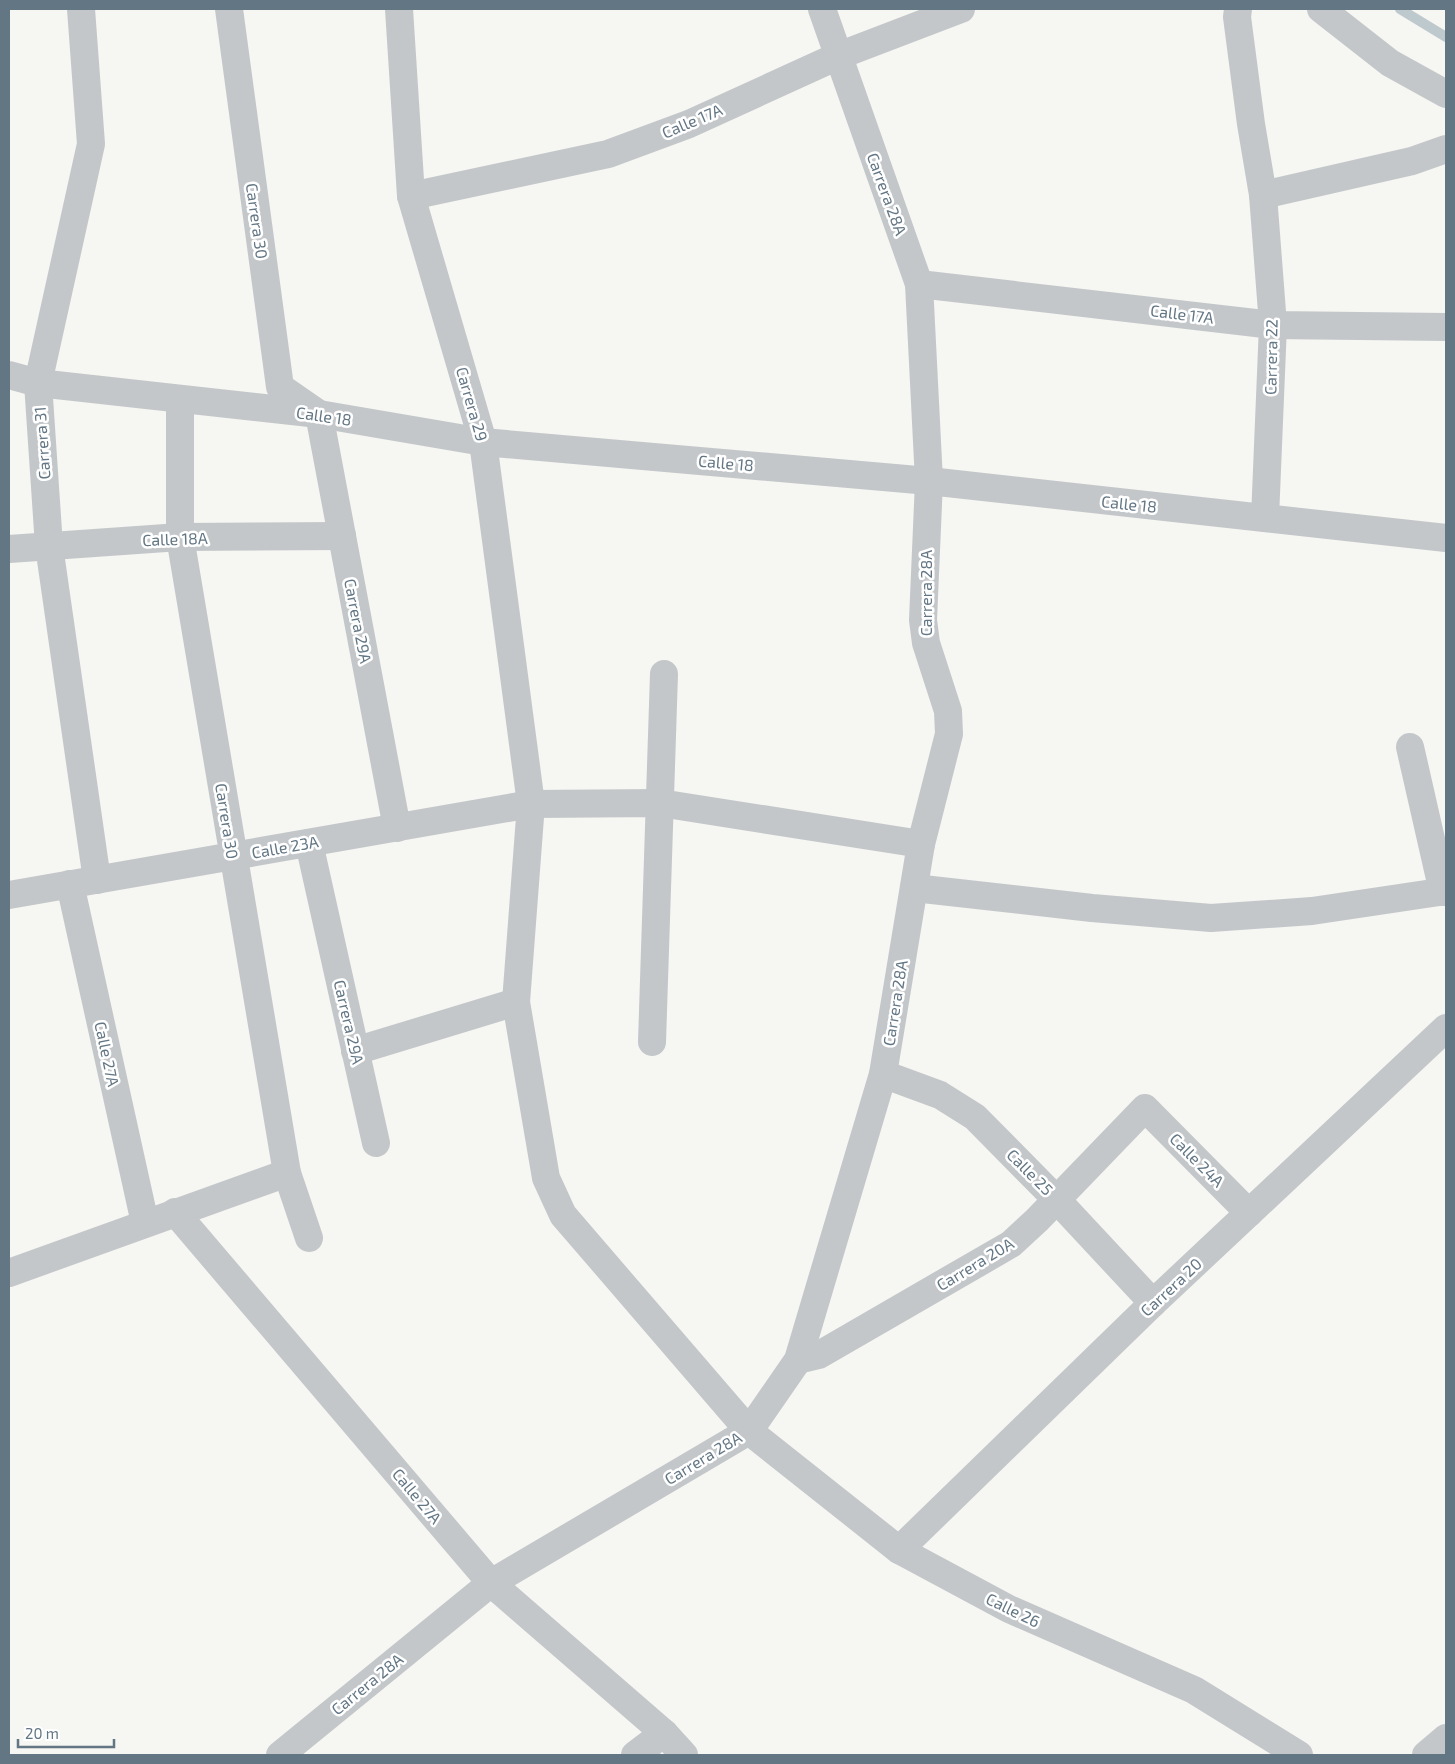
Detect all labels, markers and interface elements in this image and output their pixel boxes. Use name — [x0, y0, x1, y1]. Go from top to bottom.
street label: Calle 17A — [659, 99, 725, 142]
street label: Carrera 28A — [864, 150, 911, 238]
street label: Carrera 30 — [243, 182, 272, 260]
street label: Calle 17A — [1149, 300, 1215, 327]
street label: Carrera 22 — [1260, 319, 1281, 395]
street label: Carrera 29 — [453, 365, 492, 443]
street label: Calle 18 — [295, 402, 353, 429]
street label: Carrera 31 — [29, 406, 54, 480]
street label: Calle 18 — [697, 451, 755, 474]
street label: Calle 18 — [1100, 491, 1158, 516]
street label: Calle 18A — [142, 528, 208, 549]
street label: Carrera 28A — [916, 550, 935, 636]
street label: Carrera 29A — [341, 577, 376, 665]
street label: Carrera 30 — [212, 782, 243, 860]
street label: Calle 23A — [250, 831, 320, 862]
street label: Carrera 28A — [878, 959, 911, 1047]
street label: Carrera 29A — [331, 978, 368, 1066]
street label: Calle 27A — [91, 1020, 124, 1088]
street label: Calle 24A — [1166, 1129, 1228, 1191]
street label: Calle 25 — [1003, 1145, 1057, 1199]
street label: Carrera 20A — [933, 1233, 1017, 1294]
street label: Carrera 20 — [1136, 1254, 1205, 1320]
street label: Carrera 28A — [661, 1427, 745, 1488]
street label: Calle 27A — [389, 1464, 446, 1527]
street label: Calle 26 — [983, 1588, 1043, 1631]
street label: Carrera 28A — [327, 1649, 406, 1718]
scale bar — [18, 1716, 114, 1748]
text: 20 m — [25, 1724, 59, 1742]

